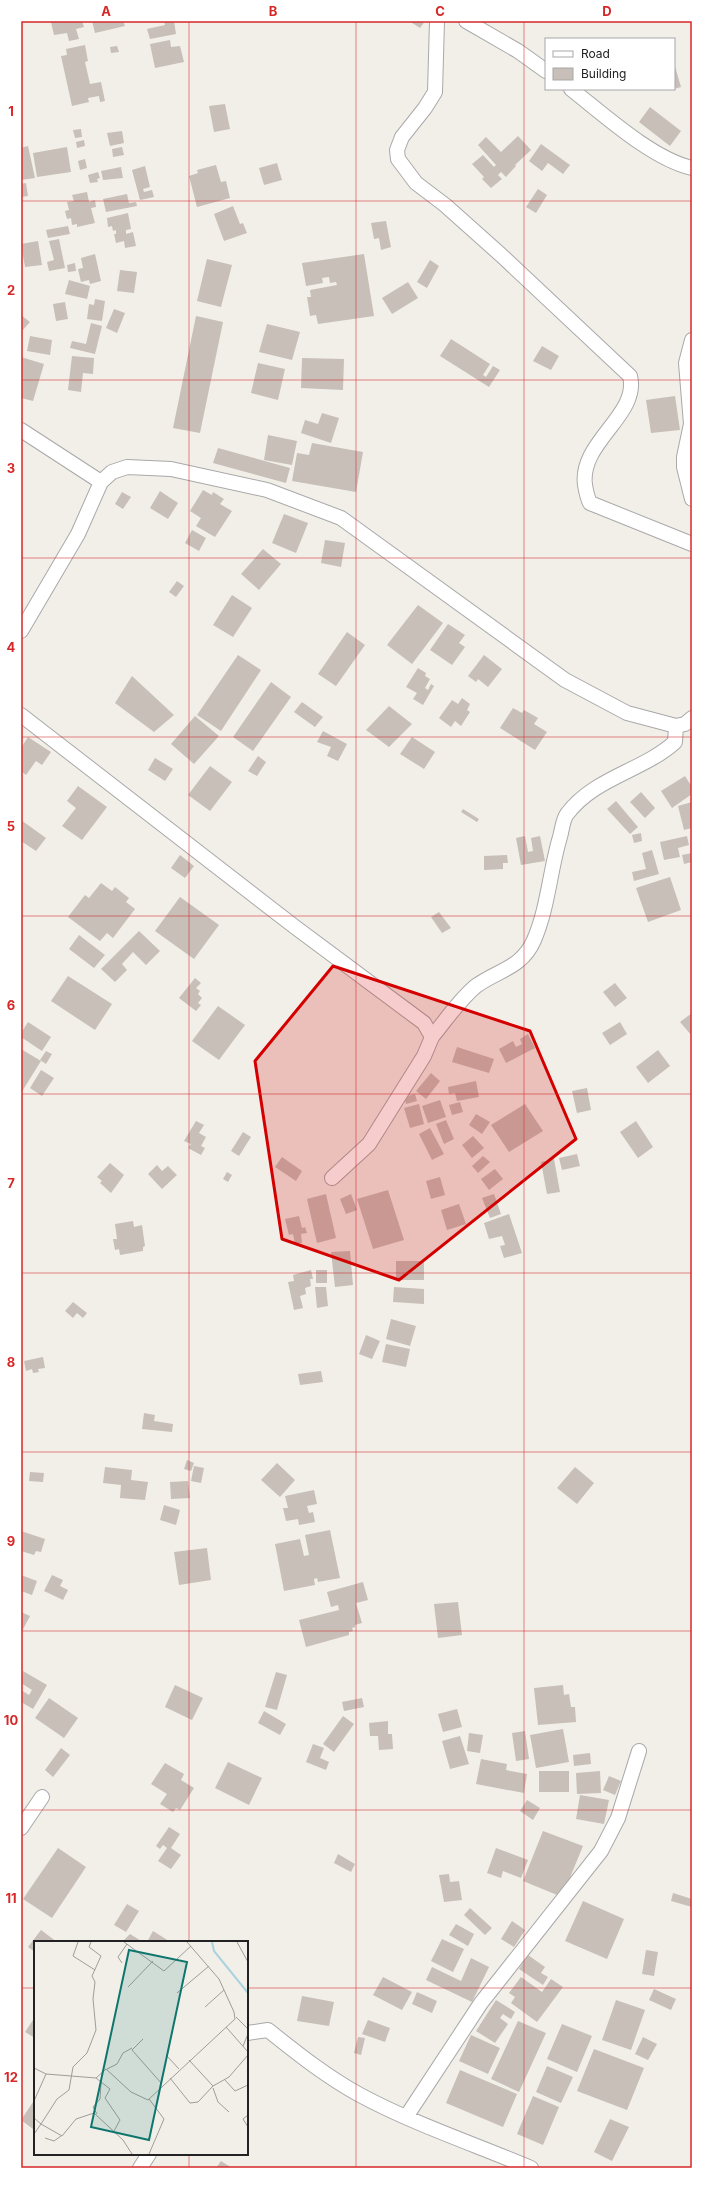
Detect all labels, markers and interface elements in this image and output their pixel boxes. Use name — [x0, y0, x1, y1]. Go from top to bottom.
text: A — [101, 3, 111, 19]
text: B — [269, 3, 278, 19]
text: C — [435, 3, 445, 19]
text: D — [602, 3, 612, 19]
legend — [545, 38, 675, 90]
text: Road — [581, 46, 610, 61]
text: Building — [581, 66, 626, 81]
text: 1 — [8, 103, 14, 119]
text: 2 — [7, 282, 15, 298]
text: 3 — [7, 460, 15, 476]
text: 4 — [7, 639, 16, 655]
text: 5 — [7, 818, 15, 834]
text: 6 — [7, 997, 15, 1013]
text: 7 — [7, 1175, 15, 1191]
text: 8 — [7, 1354, 15, 1370]
text: 9 — [7, 1533, 15, 1549]
text: 10 — [4, 1712, 18, 1728]
text: 11 — [5, 1890, 17, 1906]
inset map — [34, 1941, 248, 2155]
text: 12 — [4, 2069, 18, 2085]

